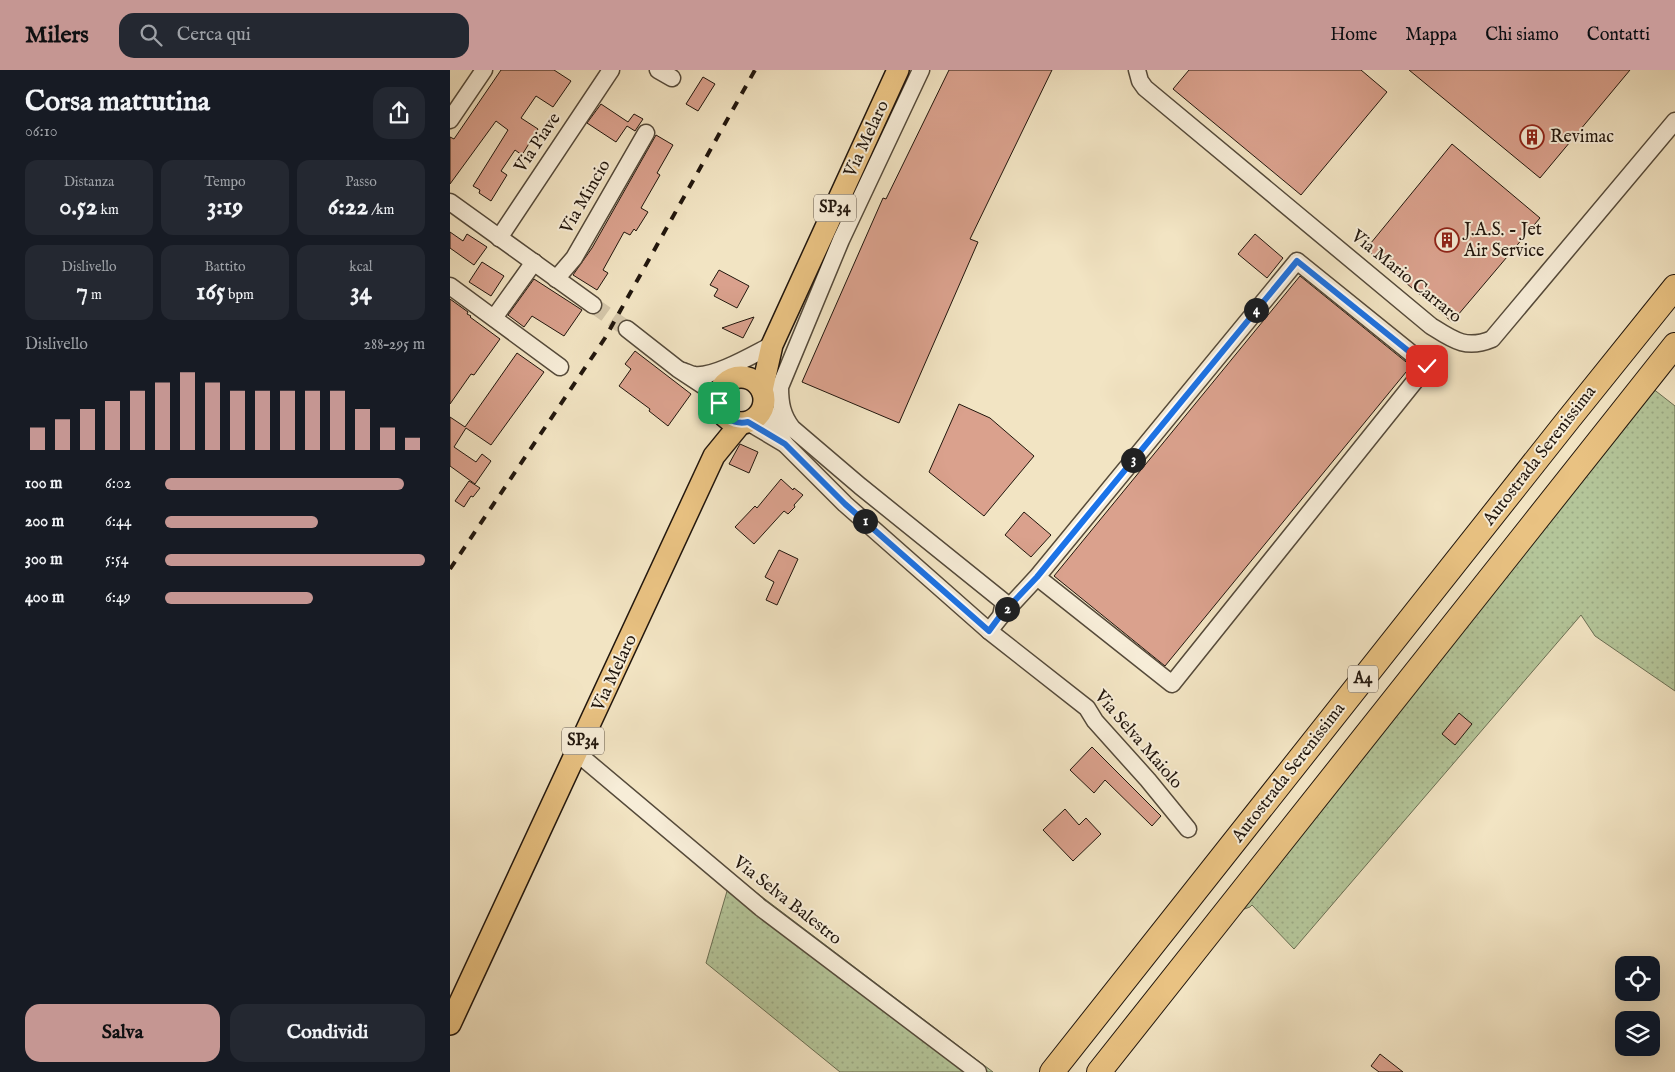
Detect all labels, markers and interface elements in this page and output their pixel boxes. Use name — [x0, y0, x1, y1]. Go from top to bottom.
search box — [119, 13, 469, 58]
text: Milers — [25, 20, 89, 51]
icon: search — [137, 21, 165, 49]
text: Cerca qui — [177, 23, 251, 47]
text: Home — [1330, 24, 1377, 47]
text: Mappa — [1405, 24, 1457, 47]
text: Chi siamo — [1485, 24, 1559, 47]
text: Contatti — [1587, 24, 1650, 47]
text: Corsa mattutina — [25, 85, 210, 120]
button: share — [373, 87, 425, 139]
street label: Via Melaro — [839, 97, 895, 182]
street label: Via Piave — [509, 109, 566, 178]
text: 06:10 — [25, 122, 58, 142]
building icon: Revimac — [1519, 124, 1545, 150]
place label: Revimac — [1550, 126, 1614, 149]
street label: Via Mincio — [555, 156, 617, 239]
text: Distanza — [64, 173, 114, 191]
text: Tempo — [204, 173, 246, 191]
text: Passo — [345, 173, 377, 191]
text: 0.52 — [59, 191, 97, 223]
text: 3:19 — [207, 191, 243, 223]
text: 6:22 — [328, 191, 368, 223]
road number: SP34 — [814, 195, 856, 222]
text: km — [97, 201, 119, 219]
text: /km — [368, 201, 394, 219]
place label: J.A.S. - Jet Air Service — [1462, 219, 1544, 263]
street label: Via Mario Carraro — [1345, 225, 1466, 329]
building icon: J.A.S. - Jet Air Service — [1434, 227, 1460, 253]
text: Dislivello — [61, 258, 117, 276]
text: Battito — [205, 258, 245, 276]
text: kcal — [349, 258, 373, 276]
text: 7 — [76, 276, 88, 308]
text: 165 — [196, 276, 225, 308]
text: 34 — [350, 276, 372, 308]
text: m — [88, 286, 102, 304]
text: bpm — [225, 286, 254, 304]
pin: 4 — [1244, 298, 1268, 322]
text: 4 — [1253, 301, 1260, 319]
text: Dislivello — [25, 335, 88, 355]
text: 288–295 m — [363, 335, 425, 355]
pin — [1406, 345, 1448, 387]
icon: check — [1413, 352, 1441, 380]
street label: Autostrada Serenissima — [1478, 381, 1602, 531]
pin — [698, 382, 740, 424]
icon: arrive — [705, 389, 733, 417]
pin: 3 — [1120, 448, 1146, 472]
text: 3 — [1131, 451, 1136, 469]
text: 100 m — [25, 474, 62, 494]
text: 6:02 — [105, 474, 131, 494]
pin: 1 — [852, 508, 878, 534]
text: 200 m — [25, 512, 64, 532]
text: 6:44 — [105, 512, 132, 532]
text: 1 — [863, 512, 868, 530]
text: 300 m — [25, 550, 63, 570]
text: 5:54 — [105, 550, 129, 570]
text: 400 m — [25, 588, 64, 608]
text: 6:49 — [105, 588, 131, 608]
pin: 2 — [994, 596, 1020, 622]
text: 2 — [1004, 600, 1011, 618]
street label: Via Melaro — [587, 631, 643, 716]
road number: A4 — [1348, 666, 1378, 692]
street label: Via Selva Maiolo — [1088, 685, 1187, 794]
street label: Autostrada Serenissima — [1227, 698, 1351, 848]
road number: SP34 — [562, 728, 604, 754]
street label: Via Selva Balestro — [727, 851, 846, 951]
map controls — [1615, 956, 1660, 1056]
button: locate — [1615, 956, 1660, 1001]
button: Salva — [25, 1004, 220, 1062]
button: Condividi — [230, 1004, 425, 1062]
button: layers — [1615, 1011, 1660, 1056]

